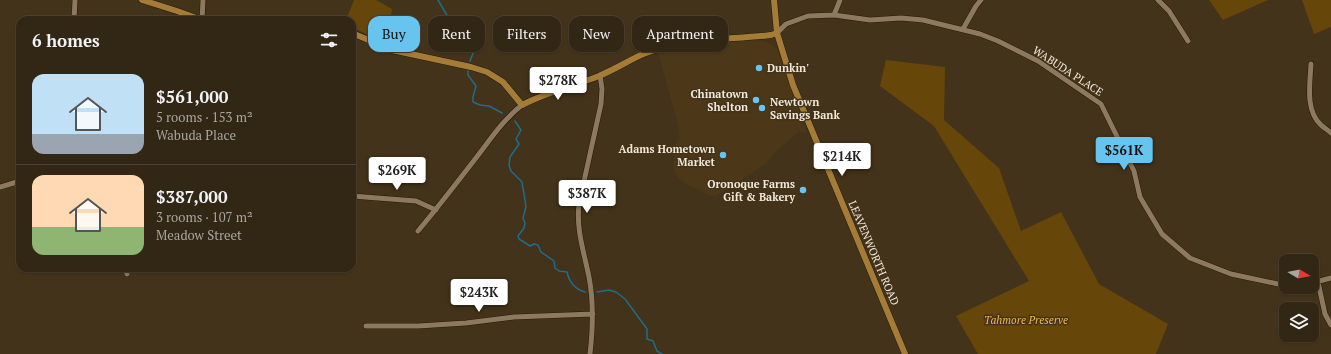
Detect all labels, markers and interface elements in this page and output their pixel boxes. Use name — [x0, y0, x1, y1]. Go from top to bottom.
chip: Buy — [368, 16, 420, 52]
chip: Rent — [428, 16, 485, 52]
chip: Filters — [493, 16, 561, 52]
chip: New — [569, 16, 624, 52]
chip: Apartment — [632, 16, 728, 52]
text: 6 homes — [32, 29, 100, 52]
icon: filters — [318, 29, 340, 51]
street label: WABUDA PLACE — [1030, 43, 1106, 99]
place label: Dunkin' — [767, 61, 809, 75]
marker: Dunkin' — [754, 63, 764, 73]
pin: $278K — [530, 67, 586, 101]
text: $278K — [539, 71, 577, 89]
text: $561,000 — [156, 85, 228, 108]
place label: Chinatown Shelton — [690, 87, 748, 114]
icon: home — [64, 90, 112, 138]
marker: Chinatown Shelton — [751, 95, 761, 105]
place label: Newtown Savings Bank — [770, 95, 840, 122]
marker: Newtown Savings Bank — [757, 103, 767, 113]
text: 5 rooms · 153 m² — [156, 108, 253, 126]
text: Wabuda Place — [156, 126, 236, 144]
pin: $561K — [1096, 137, 1152, 171]
text: $561K — [1105, 141, 1143, 159]
place label: Adams Hometown Market — [619, 142, 716, 169]
pin: $214K — [814, 143, 870, 177]
text: $214K — [823, 147, 861, 165]
marker: Adams Hometown Market — [718, 150, 728, 160]
pin: $269K — [369, 157, 425, 191]
text: $269K — [378, 161, 416, 179]
place label: Oronoque Farms Gift & Bakery — [707, 177, 795, 204]
pin: $387K — [559, 180, 615, 214]
text: $387K — [568, 184, 606, 202]
text: $387,000 — [156, 185, 228, 208]
marker: Oronoque Farms Gift & Bakery — [798, 185, 808, 195]
icon: home — [64, 191, 112, 239]
street label: LEAVENWORTH ROAD — [846, 199, 902, 308]
text: 3 rooms · 107 m² — [156, 208, 253, 226]
text: Meadow Street — [156, 226, 242, 244]
north arrow — [1279, 254, 1319, 294]
map controls — [1279, 254, 1319, 342]
pin: $243K — [451, 279, 507, 313]
text: $243K — [460, 283, 498, 301]
button: layers — [1279, 302, 1319, 342]
park label: Tahmore Preserve — [984, 313, 1068, 327]

